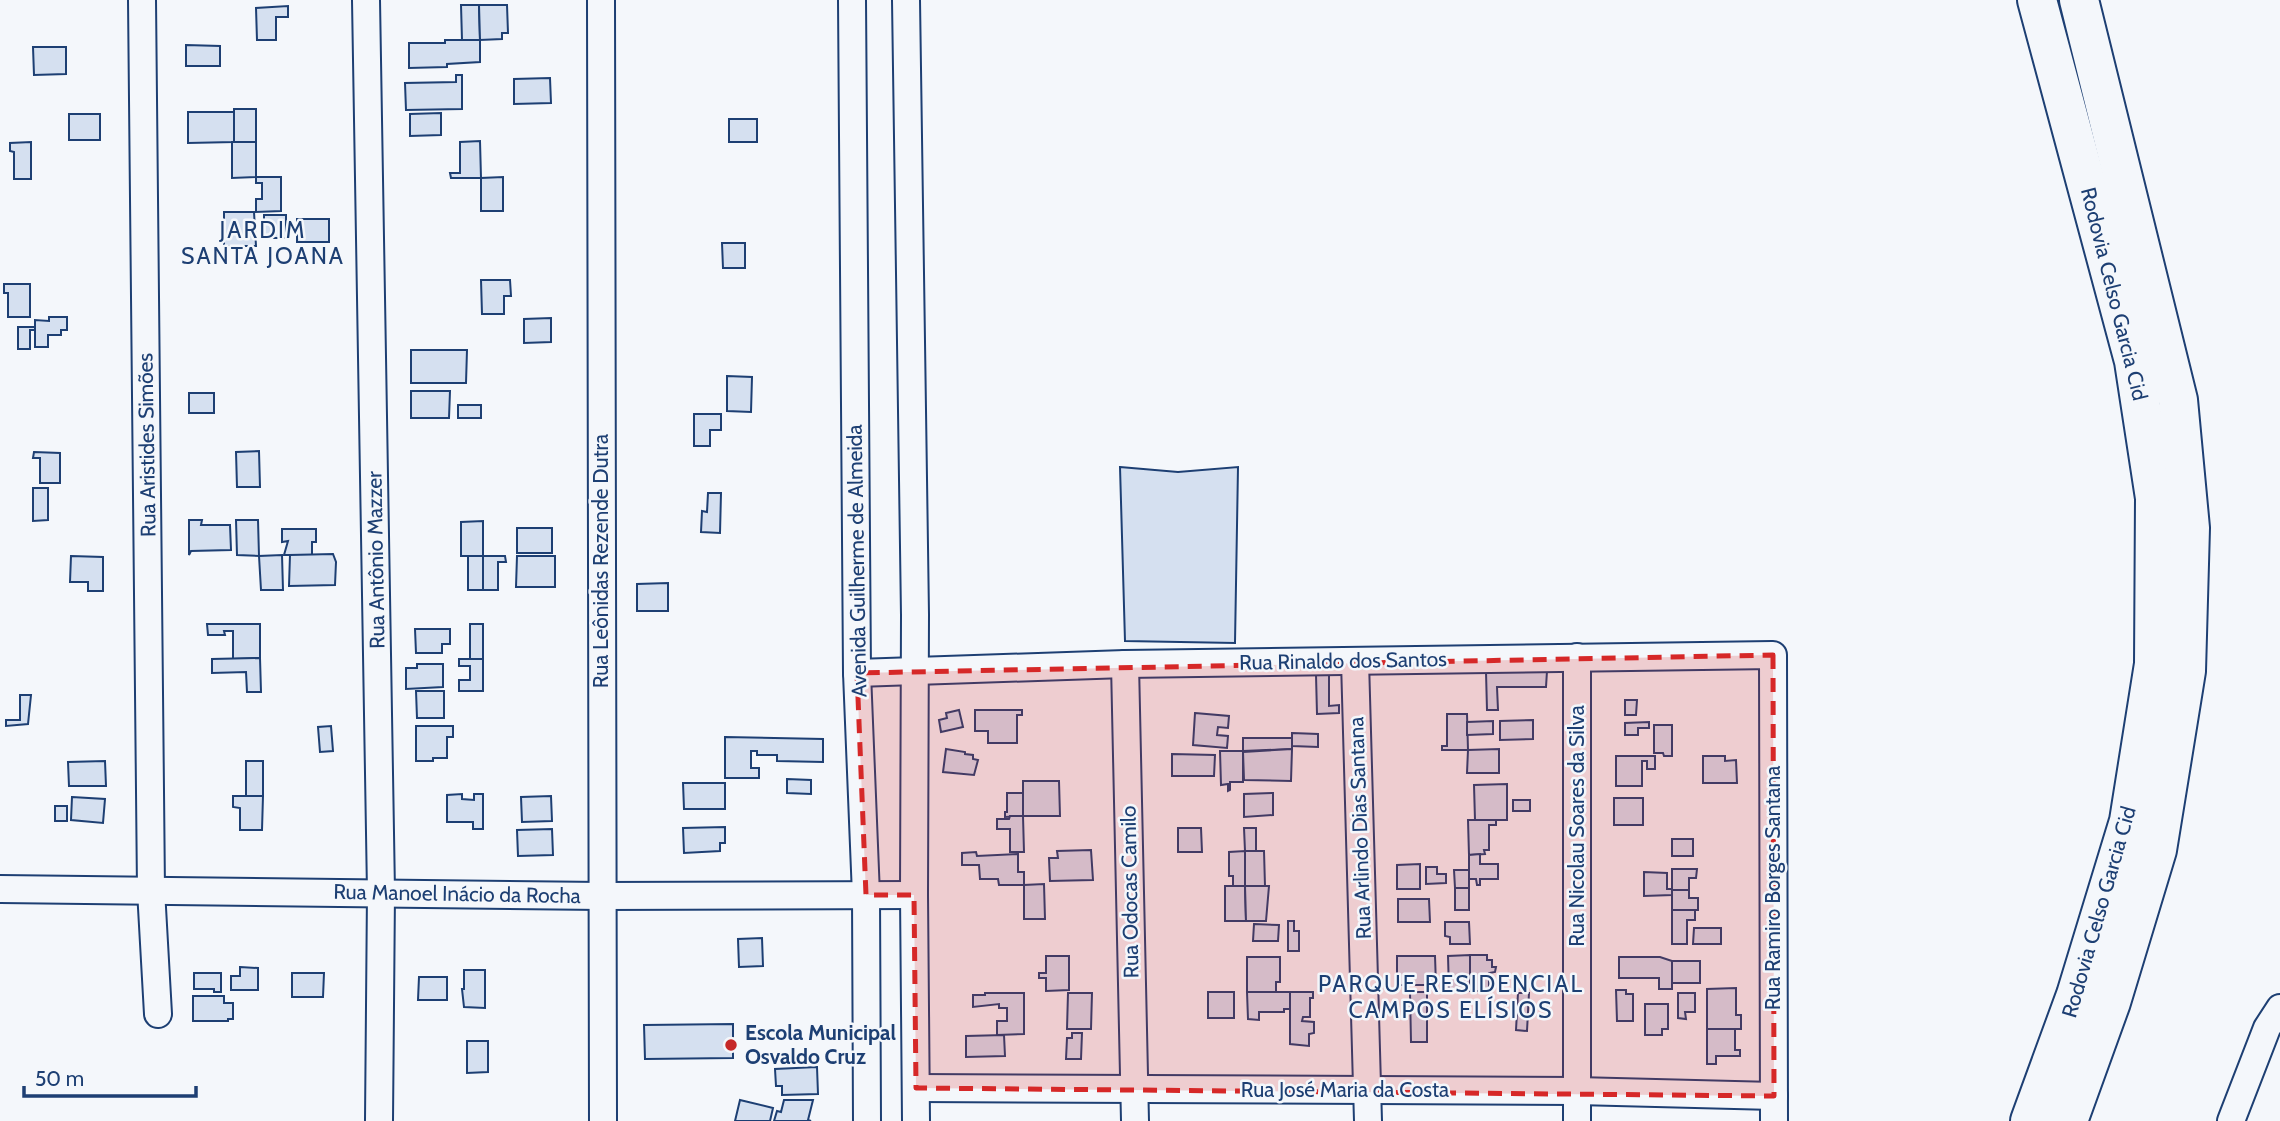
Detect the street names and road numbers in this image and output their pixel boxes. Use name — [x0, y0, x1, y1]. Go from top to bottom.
street label: Rodovia Celso Garcia Cid — [2076, 185, 2153, 403]
street label: Rua Aristides Simões — [132, 352, 161, 537]
street label: Avenida Guilherme de Almeida — [842, 424, 871, 698]
street label: Rua Leônidas Rezende Dutra — [588, 434, 613, 688]
street label: Rua Antônio Mazzer — [361, 471, 390, 649]
street label: Rua Rinaldo dos Santos — [1239, 646, 1447, 675]
street label: Rua Nicolau Soares da Silva — [1564, 705, 1589, 947]
street label: Rua Arlindo Dias Santana — [1343, 716, 1376, 940]
street label: Rua Ramiro Borges Santana — [1760, 766, 1785, 1010]
street label: Rodovia Celso Garcia Cid — [2056, 803, 2141, 1020]
street label: Rua Odocas Camilo — [1115, 805, 1144, 979]
street label: Rua Manoel Inácio da Rocha — [333, 879, 581, 908]
street label: Rua José Maria da Costa — [1241, 1077, 1449, 1102]

